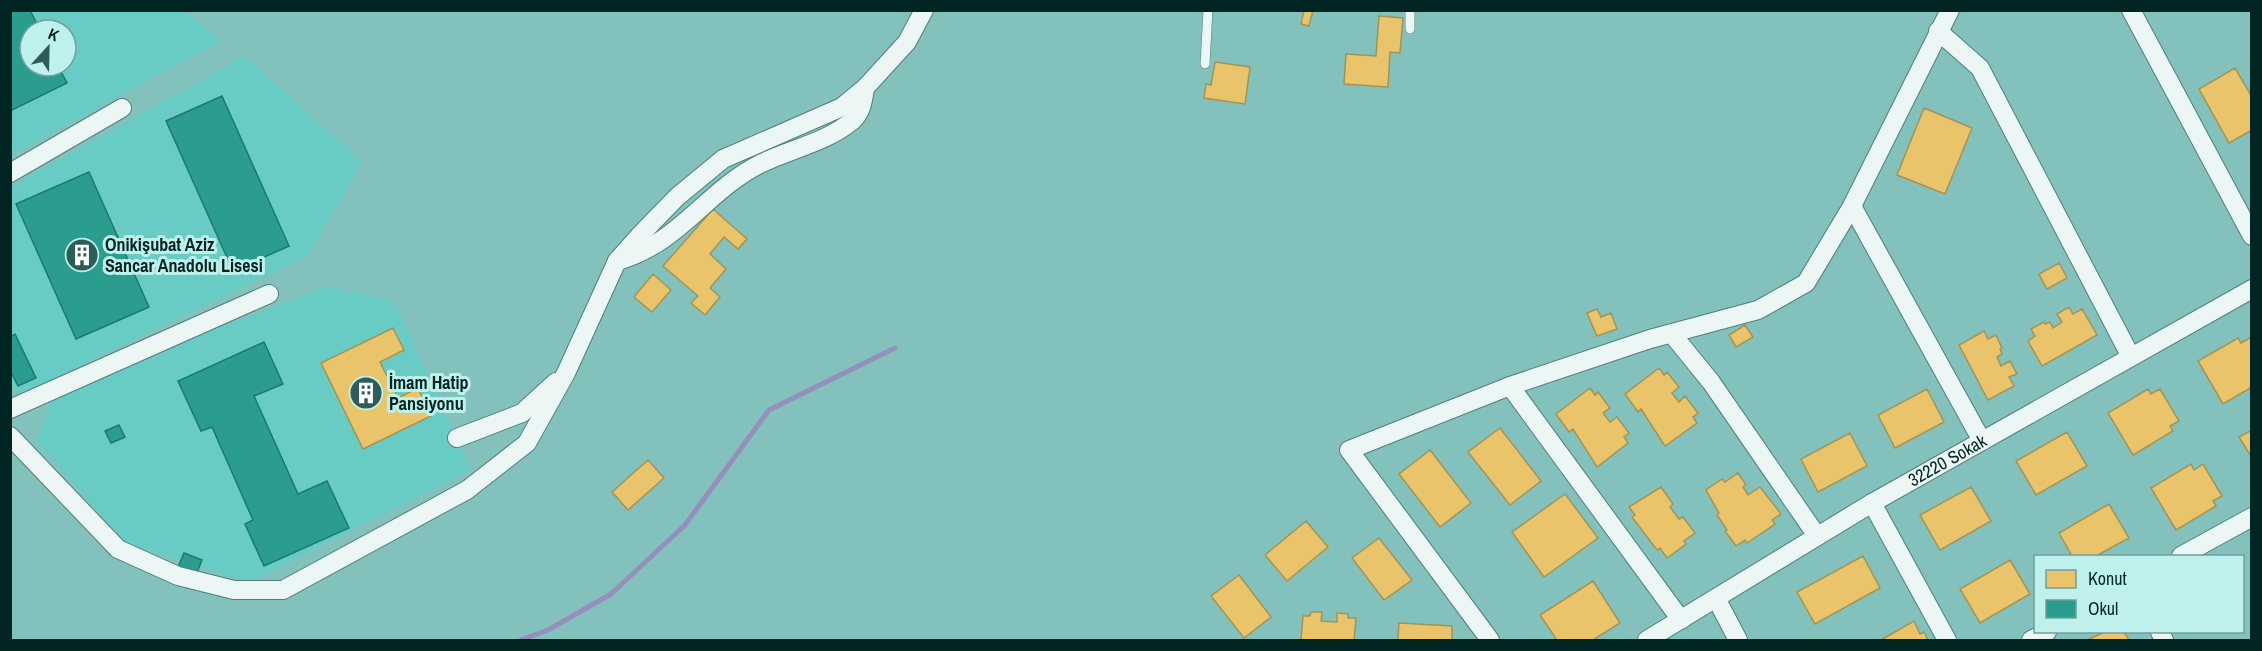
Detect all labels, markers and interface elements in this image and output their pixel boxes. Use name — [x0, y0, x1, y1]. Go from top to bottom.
north arrow — [18, 18, 78, 78]
text: K — [45, 22, 63, 46]
place label: Onikişubat Aziz Sancar Anadolu Lisesi — [105, 232, 263, 278]
building icon: Onikişubat Aziz Sancar Anadolu Lisesi — [64, 237, 100, 273]
place label: İmam Hatip Pansiyonu — [389, 370, 469, 416]
building icon: İmam Hatip Pansiyonu — [348, 375, 384, 411]
street label: 32220 Sokak — [1903, 428, 1991, 492]
legend — [2034, 555, 2244, 633]
text: Konut — [2088, 566, 2127, 591]
text: Okul — [2088, 596, 2118, 621]

